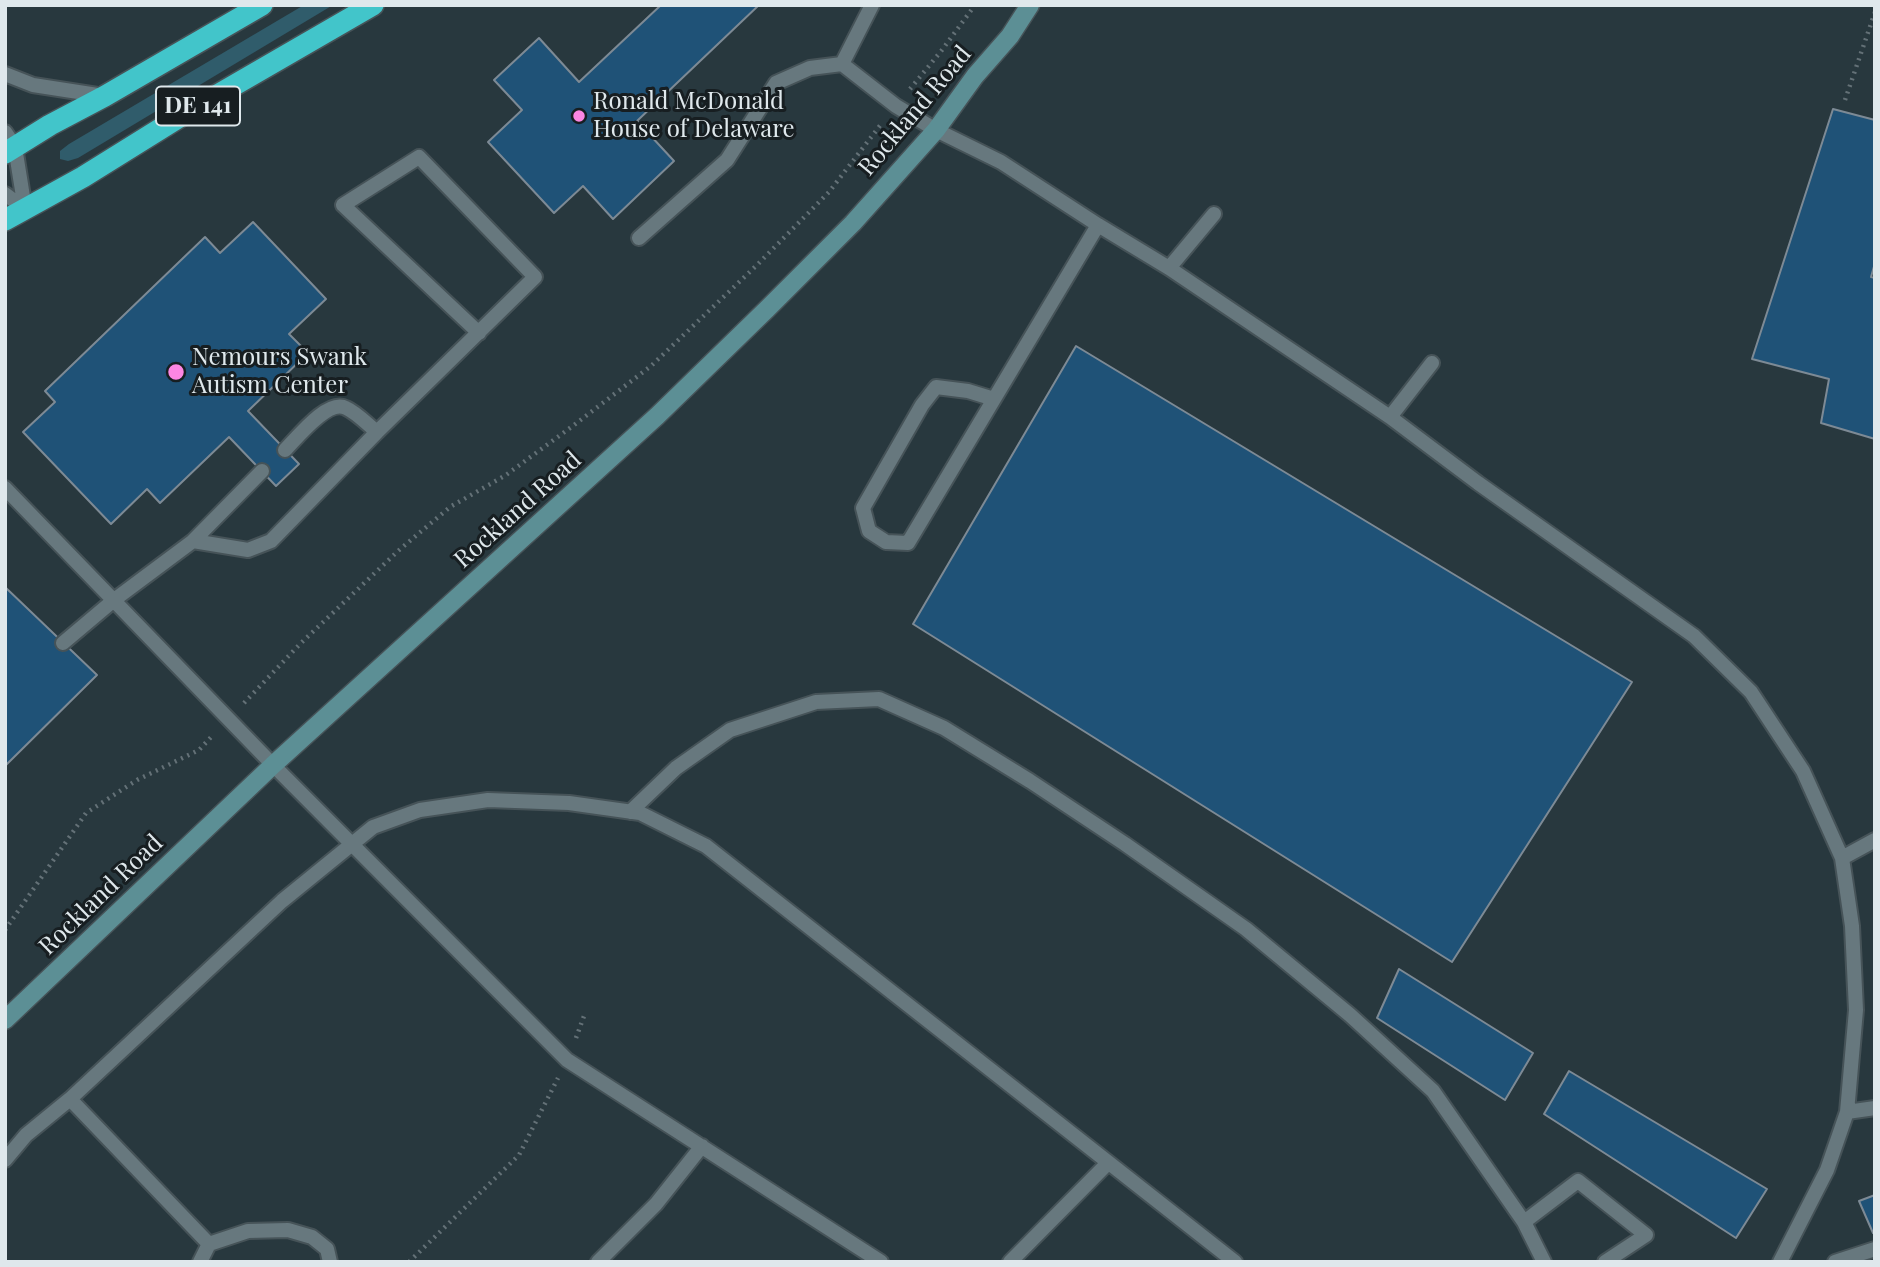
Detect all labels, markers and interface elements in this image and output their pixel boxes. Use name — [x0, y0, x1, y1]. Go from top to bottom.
street label: Rockland Road — [852, 40, 978, 182]
road number: DE 141 — [156, 86, 240, 125]
place label: Ronald McDonald House of Delaware — [593, 88, 795, 144]
marker: Ronald McDonald House of Delaware — [571, 108, 587, 124]
place label: Nemours Swank Autism Center — [192, 344, 367, 400]
marker: Nemours Swank Autism Center — [166, 362, 186, 382]
street label: Rockland Road — [449, 446, 587, 574]
street label: Rockland Road — [33, 829, 169, 961]

